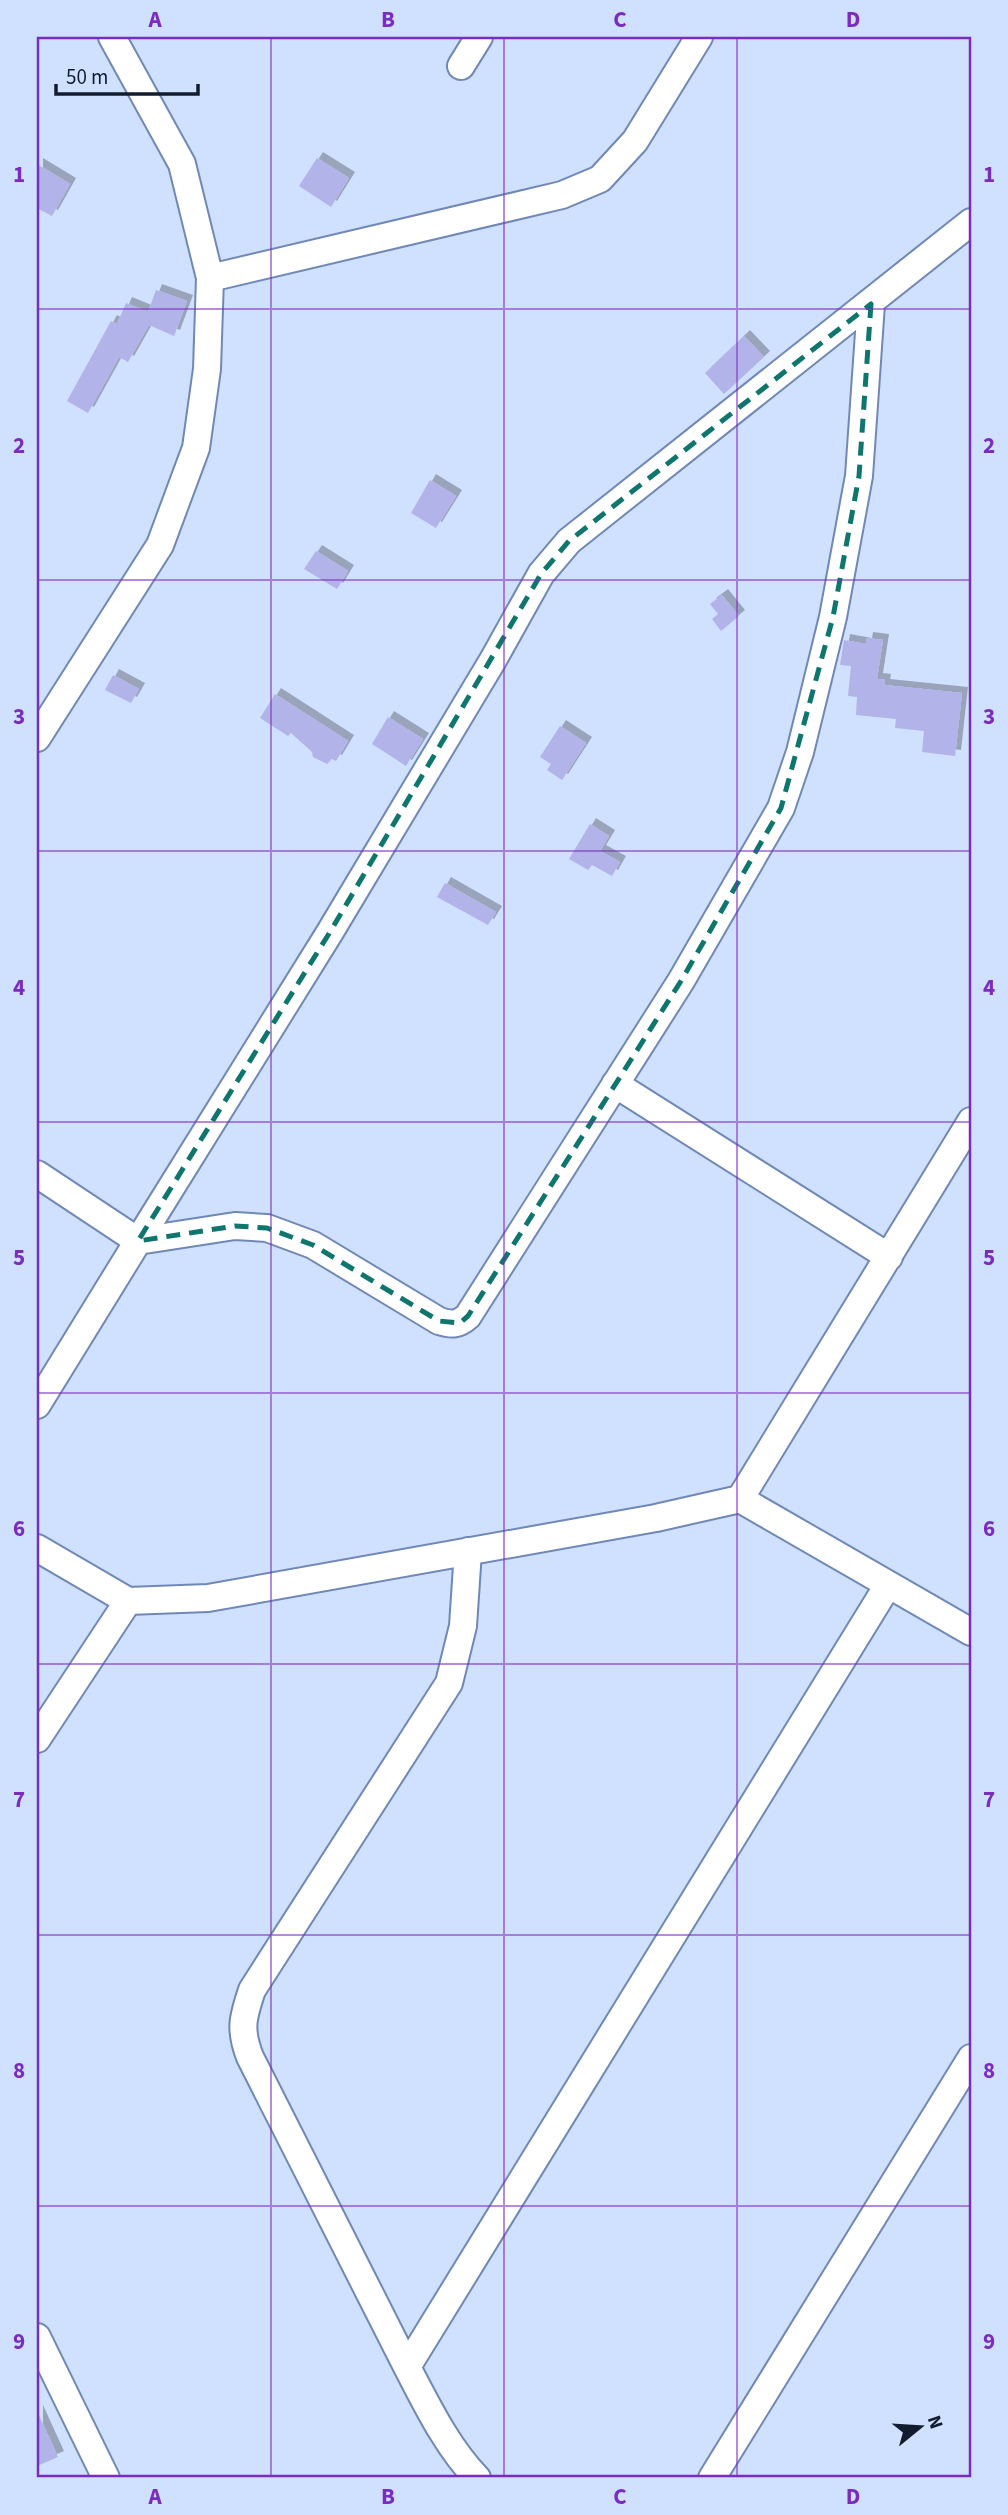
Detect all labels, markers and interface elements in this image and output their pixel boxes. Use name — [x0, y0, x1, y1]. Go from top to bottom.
text: A — [147, 3, 162, 36]
text: B — [381, 3, 395, 36]
text: C — [613, 3, 627, 36]
text: D — [846, 3, 860, 36]
scale bar — [56, 52, 198, 96]
text: 50 m — [66, 62, 108, 92]
text: 1 — [13, 158, 25, 191]
text: 1 — [983, 158, 995, 191]
text: 2 — [13, 429, 25, 462]
text: 2 — [983, 429, 995, 462]
text: 3 — [13, 700, 25, 733]
text: 3 — [983, 700, 995, 733]
text: 4 — [13, 971, 25, 1004]
text: 4 — [983, 971, 995, 1004]
text: 5 — [13, 1241, 25, 1274]
text: 5 — [983, 1241, 995, 1274]
text: 6 — [13, 1512, 25, 1545]
text: 6 — [983, 1512, 995, 1545]
text: 7 — [13, 1783, 25, 1816]
text: 7 — [983, 1783, 995, 1816]
text: 8 — [13, 2054, 25, 2087]
text: 8 — [983, 2054, 995, 2087]
text: 9 — [13, 2325, 25, 2358]
text: 9 — [983, 2325, 995, 2358]
north arrow — [886, 2392, 956, 2462]
text: N — [920, 2412, 950, 2432]
text: A — [147, 2480, 162, 2513]
text: B — [381, 2480, 395, 2513]
text: C — [613, 2480, 627, 2513]
text: D — [846, 2480, 860, 2513]

